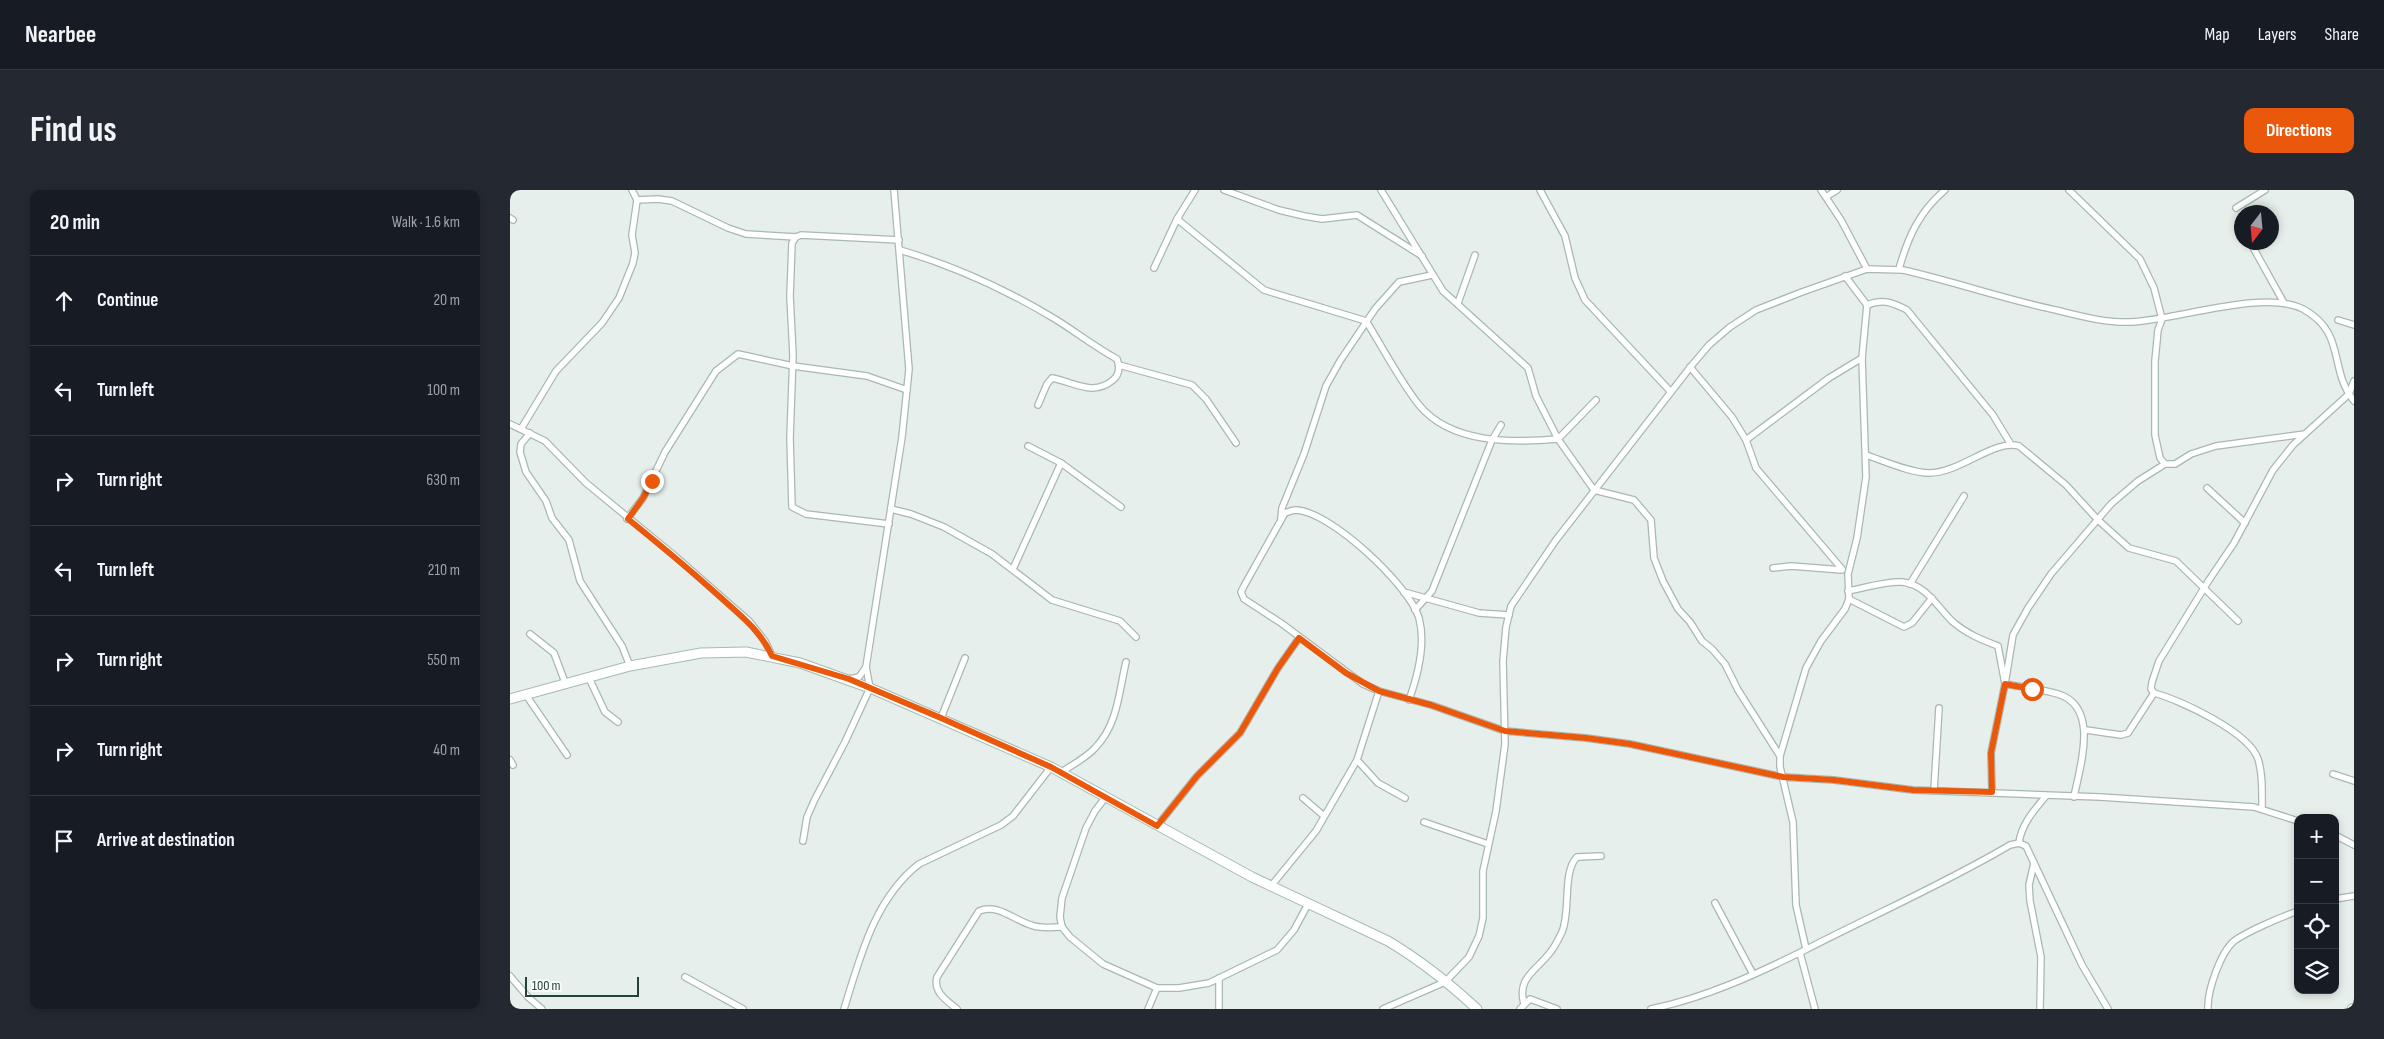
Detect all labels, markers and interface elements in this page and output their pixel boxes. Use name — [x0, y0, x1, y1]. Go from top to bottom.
text: Nearbee — [25, 20, 96, 49]
text: Map — [2205, 24, 2230, 45]
text: Layers — [2258, 24, 2297, 45]
text: Share — [2325, 24, 2359, 45]
button: Directions — [2244, 108, 2354, 153]
text: Find us — [30, 109, 117, 152]
north arrow — [2234, 205, 2279, 250]
text: 20 min — [50, 210, 100, 235]
text: Walk · 1.6 km — [392, 213, 460, 232]
icon: ahead — [50, 287, 78, 315]
text: Continue — [97, 289, 158, 312]
text: 20 m — [433, 291, 460, 310]
icon: left — [50, 377, 78, 405]
text: Turn left — [97, 379, 154, 402]
text: 100 m — [427, 381, 460, 400]
icon: right — [50, 467, 78, 495]
text: Turn right — [97, 469, 162, 492]
route end — [641, 470, 664, 493]
text: 630 m — [426, 471, 460, 490]
icon: left — [50, 557, 78, 585]
text: Turn left — [97, 559, 154, 582]
text: 210 m — [428, 561, 460, 580]
icon: right — [50, 647, 78, 675]
text: Turn right — [97, 649, 162, 672]
text: 550 m — [427, 651, 460, 670]
route start — [2021, 678, 2044, 701]
icon: right — [50, 737, 78, 765]
text: Turn right — [97, 739, 162, 762]
text: 40 m — [433, 741, 460, 760]
map controls — [2294, 814, 2339, 994]
button: + — [2294, 814, 2339, 859]
icon: arrive — [50, 827, 78, 855]
text: Arrive at destination — [97, 829, 235, 852]
button: − — [2294, 859, 2339, 904]
button: locate — [2294, 904, 2339, 949]
button: layers — [2294, 949, 2339, 994]
scale bar — [525, 974, 639, 997]
text: 100 m — [532, 977, 561, 994]

